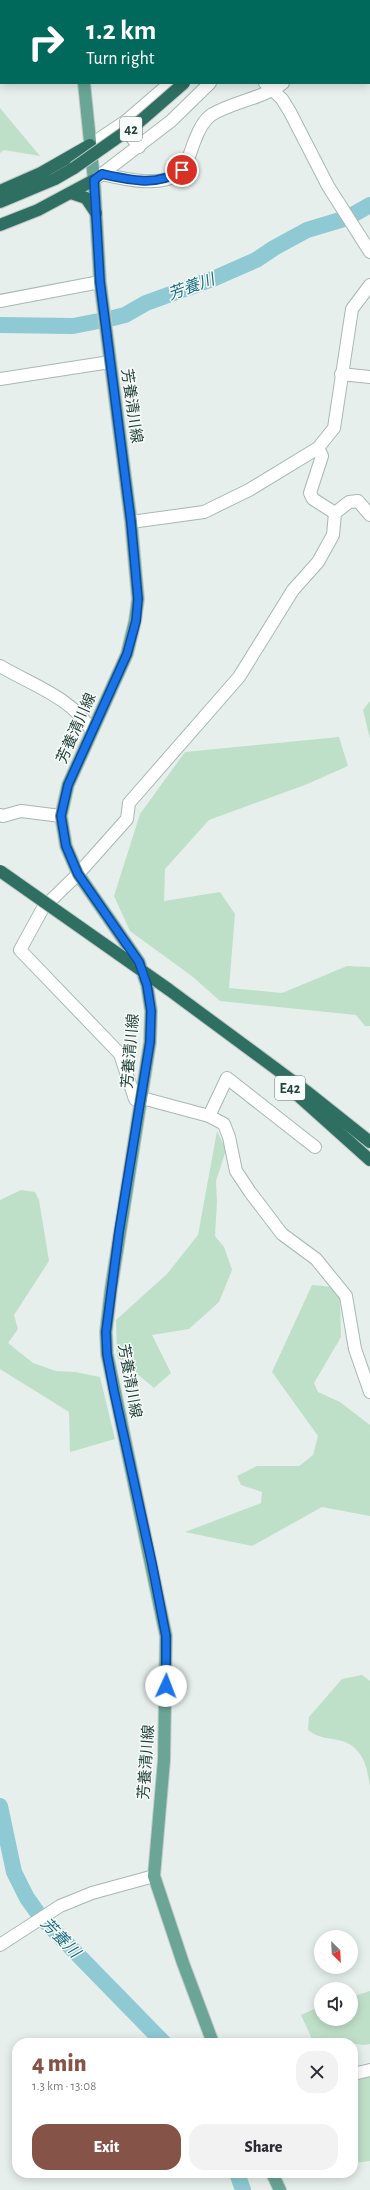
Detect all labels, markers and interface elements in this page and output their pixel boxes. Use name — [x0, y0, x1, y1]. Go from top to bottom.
icon: right — [20, 16, 72, 68]
text: 1.2 km — [86, 17, 156, 45]
text: Turn right — [86, 50, 155, 68]
road number: 42 — [120, 117, 142, 141]
pin — [165, 153, 199, 187]
icon: arrive — [171, 159, 193, 181]
water label: 芳養川 — [166, 270, 219, 303]
street label: 芳養清川線 — [119, 368, 145, 444]
street label: 芳養清川線 — [53, 690, 99, 766]
street label: 芳養清川線 — [119, 1013, 141, 1089]
road number: E42 — [275, 1076, 305, 1100]
street label: 芳養清川線 — [116, 1343, 144, 1419]
position arrow — [145, 1665, 187, 1707]
street label: 芳養清川線 — [135, 1724, 157, 1800]
water label: 芳養川 — [38, 1914, 85, 1962]
north arrow — [314, 1930, 358, 1974]
map controls — [314, 1930, 358, 2026]
button: sound — [314, 1982, 358, 2026]
button: close — [296, 2051, 338, 2093]
text: 4 min — [32, 2052, 87, 2076]
text: 1.3 km · 13:08 — [32, 2080, 96, 2093]
button: Exit — [32, 2124, 181, 2170]
button: Share — [189, 2124, 338, 2170]

